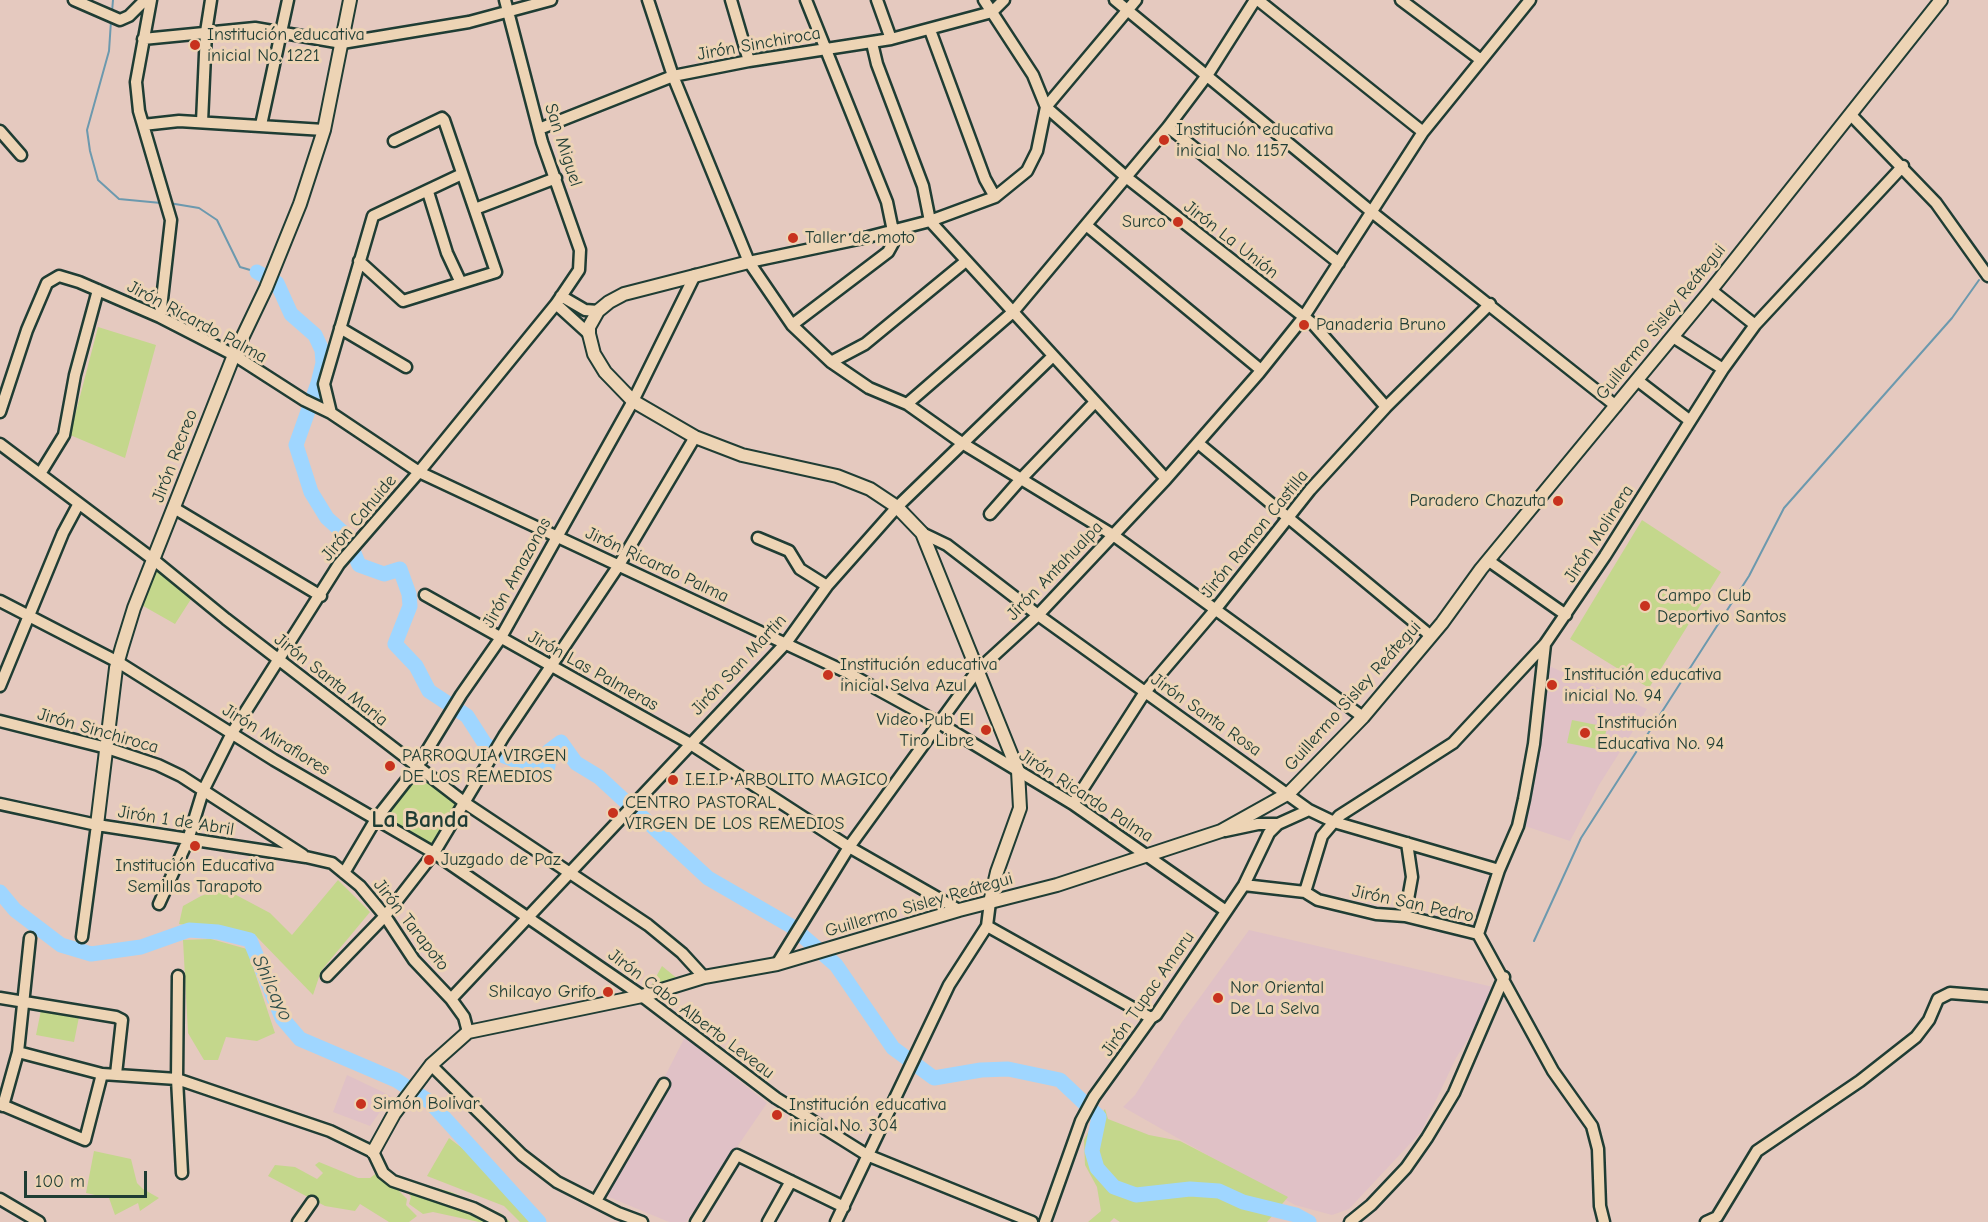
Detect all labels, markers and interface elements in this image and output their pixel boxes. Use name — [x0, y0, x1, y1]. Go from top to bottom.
street label: Jirón Sinchiroca — [696, 23, 822, 65]
place label: Institución educativa inicial No. 1221 — [207, 24, 365, 66]
marker: Institución educativa inicial No. 1221 — [188, 38, 202, 52]
street label: San Miguel — [539, 101, 587, 189]
place label: Institución educativa inicial No. 1157 — [1176, 119, 1334, 162]
marker: Institución educativa inicial No. 1157 — [1157, 133, 1171, 147]
street label: Jirón La Unión — [1179, 196, 1283, 284]
place label: Surco — [1122, 211, 1166, 233]
marker: Surco — [1171, 215, 1185, 229]
place label: Taller de moto — [805, 227, 915, 249]
marker: Taller de moto — [786, 231, 800, 245]
street label: Guillermo Sisley Reátegui — [1591, 240, 1731, 404]
street label: Jirón Ricardo Palma — [123, 276, 271, 368]
place label: Panaderia Bruno — [1316, 314, 1446, 336]
marker: Panaderia Bruno — [1297, 318, 1311, 332]
street label: Jirón Recreo — [147, 406, 203, 506]
street label: Jirón Ramon Castilla — [1197, 465, 1313, 603]
street label: Jirón Cahuide — [317, 470, 401, 566]
street label: Jirón Molinera — [1559, 481, 1639, 587]
place label: Paradero Chazuta — [1409, 490, 1546, 512]
marker: Paradero Chazuta — [1551, 494, 1565, 508]
street label: Jirón Amazonas — [478, 514, 556, 632]
street label: Jirón Antahualpa — [1002, 517, 1108, 625]
street label: Jirón Ricardo Palma — [582, 522, 732, 608]
place label: Campo Club Deportivo Santos — [1657, 585, 1786, 628]
marker: Campo Club Deportivo Santos — [1638, 599, 1652, 613]
street label: Jirón San Martin — [687, 610, 791, 720]
street label: Guillermo Sisley Reátegui — [1280, 617, 1426, 775]
street label: Jirón Las Palmeras — [524, 626, 662, 716]
street label: Jirón Santa Maria — [270, 629, 392, 731]
place label: Institución educativa inicial Selva Azul — [840, 654, 998, 696]
place label: Institución educativa inicial No. 94 — [1564, 664, 1722, 706]
marker: Institución educativa inicial Selva Azul — [821, 668, 835, 682]
street label: Jirón Santa Rosa — [1147, 669, 1265, 761]
marker: Institución educativa inicial No. 94 — [1545, 678, 1559, 692]
street label: Jirón Miraflores — [218, 699, 334, 781]
street label: Jirón Sinchiroca — [35, 703, 161, 759]
place label: Video Pub El Tiro Libre — [876, 709, 974, 752]
place label: Institución Educativa No. 94 — [1597, 712, 1724, 754]
marker: Video Pub El Tiro Libre — [979, 723, 993, 737]
marker: Institución Educativa No. 94 — [1578, 726, 1592, 740]
place label: PARROQUIA VIRGEN DE LOS REMEDIOS — [402, 745, 567, 788]
street label: Jirón Ricardo Palma — [1015, 745, 1157, 847]
marker: PARROQUIA VIRGEN DE LOS REMEDIOS — [383, 759, 397, 773]
place label: I.E.I.P ARBOLITO MAGICO — [685, 769, 888, 791]
marker: I.E.I.P ARBOLITO MAGICO — [666, 773, 680, 787]
place label: CENTRO PASTORAL VIRGEN DE LOS REMEDIOS — [625, 792, 845, 834]
street label: Jirón 1 de Abril — [116, 801, 236, 841]
district label: La Banda — [371, 806, 469, 834]
marker: CENTRO PASTORAL VIRGEN DE LOS REMEDIOS — [606, 806, 620, 820]
marker: Institución Educativa Semillas Tarapoto — [188, 839, 202, 853]
place label: Juzgado de Paz — [441, 849, 561, 871]
marker: Juzgado de Paz — [422, 853, 436, 867]
place label: Institución Educativa Semillas Tarapoto — [115, 855, 275, 898]
street label: Guillermo Sisley Reátegui — [823, 868, 1015, 942]
street label: Jirón Tarapoto — [368, 875, 454, 975]
street label: Jirón San Pedro — [1350, 881, 1476, 927]
street label: Jirón Tupac Amaru — [1097, 927, 1199, 1061]
street label: Jirón Cabo Alberto Leveau — [604, 944, 778, 1084]
water label: Shilcayo — [246, 951, 298, 1025]
place label: Nor Oriental De La Selva — [1230, 977, 1324, 1020]
place label: Shilcayo Grifo — [489, 981, 596, 1003]
marker: Shilcayo Grifo — [601, 985, 615, 999]
marker: Nor Oriental De La Selva — [1211, 991, 1225, 1005]
place label: Simón Bolivar — [373, 1093, 480, 1115]
place label: Institución educativa inicial No. 304 — [789, 1094, 947, 1136]
marker: Simón Bolivar — [354, 1097, 368, 1111]
marker: Institución educativa inicial No. 304 — [770, 1108, 784, 1122]
scale bar — [27, 1159, 150, 1197]
text: 100 m — [35, 1171, 85, 1192]

